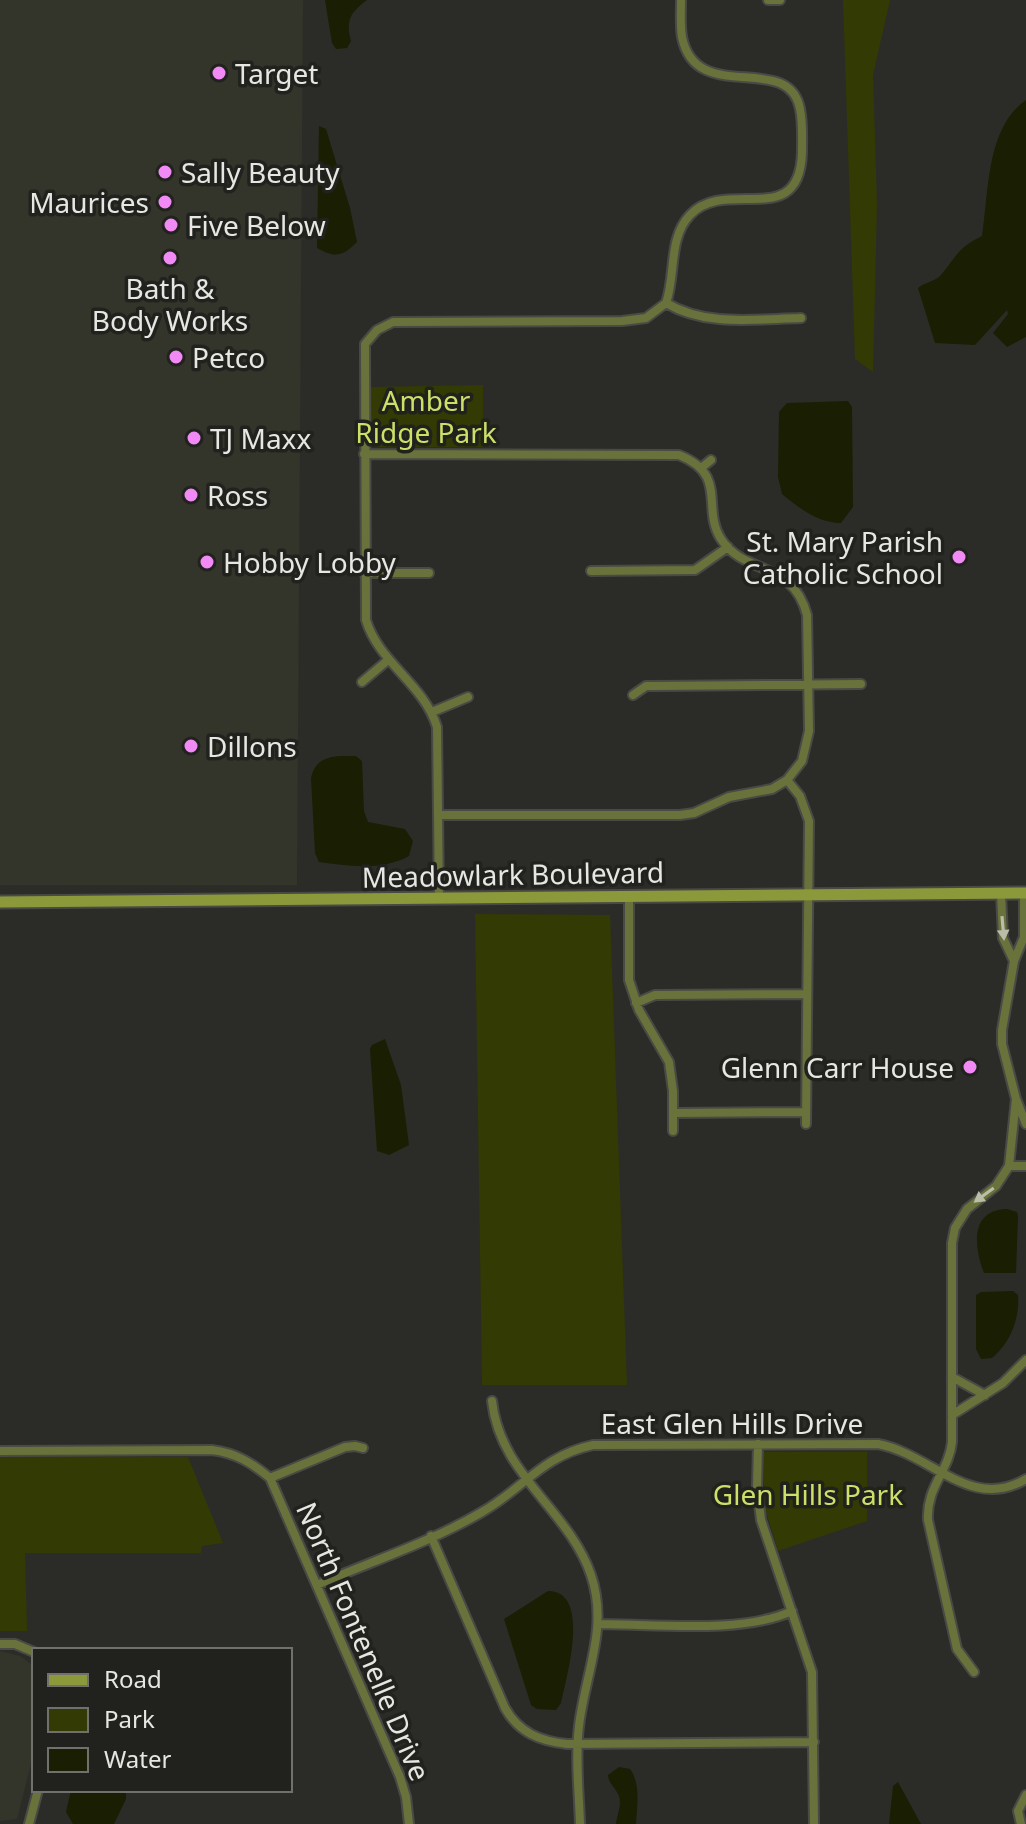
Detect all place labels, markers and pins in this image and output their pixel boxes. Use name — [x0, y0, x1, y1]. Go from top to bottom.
place label: Target — [235, 54, 318, 92]
marker: Target — [210, 64, 228, 82]
place label: Sally Beauty — [181, 153, 340, 191]
marker: Sally Beauty — [156, 163, 174, 181]
place label: Maurices — [29, 183, 149, 221]
marker: Maurices — [156, 193, 174, 211]
place label: Five Below — [187, 206, 326, 244]
marker: Five Below — [162, 216, 180, 234]
marker: Bath & Body Works — [161, 249, 179, 267]
place label: Bath & Body Works — [92, 269, 248, 339]
place label: Petco — [192, 338, 265, 376]
marker: Petco — [167, 348, 185, 366]
place label: TJ Maxx — [210, 419, 311, 457]
marker: TJ Maxx — [185, 429, 203, 447]
place label: Ross — [207, 476, 268, 514]
marker: Ross — [182, 486, 200, 504]
place label: St. Mary Parish Catholic School — [743, 522, 943, 592]
place label: Hobby Lobby — [223, 543, 397, 581]
marker: St. Mary Parish Catholic School — [950, 548, 968, 566]
marker: Hobby Lobby — [198, 553, 216, 571]
place label: Dillons — [207, 727, 297, 765]
marker: Dillons — [182, 737, 200, 755]
place label: Glenn Carr House — [721, 1048, 954, 1086]
marker: Glenn Carr House — [961, 1058, 979, 1076]

